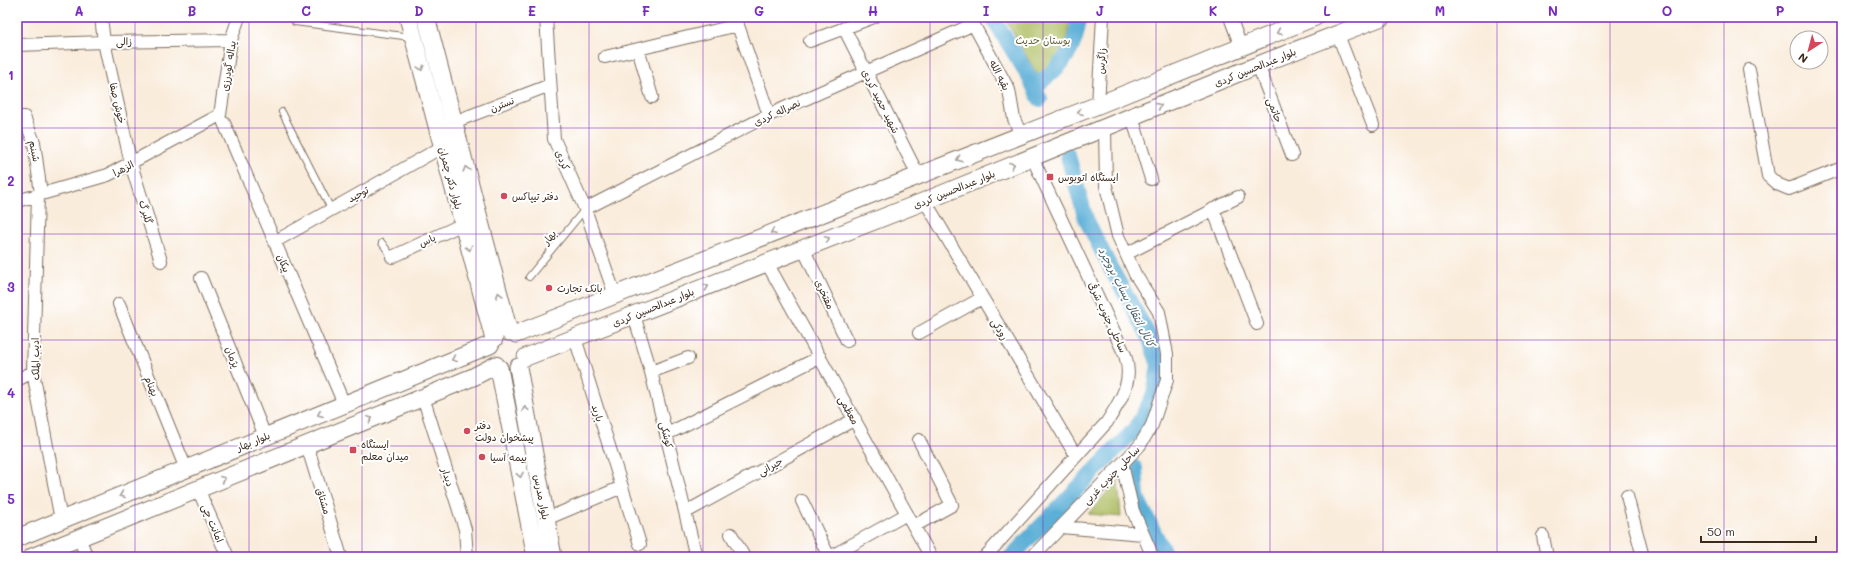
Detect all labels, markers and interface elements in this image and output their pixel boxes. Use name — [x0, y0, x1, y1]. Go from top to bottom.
text: A — [74, 2, 84, 19]
text: B — [188, 2, 197, 19]
text: C — [301, 2, 311, 19]
text: D — [414, 2, 424, 19]
text: E — [528, 2, 536, 19]
text: F — [642, 2, 650, 19]
text: G — [754, 2, 764, 19]
text: H — [868, 2, 878, 19]
text: I — [983, 2, 990, 19]
text: J — [1096, 2, 1104, 19]
text: K — [1209, 2, 1218, 19]
text: L — [1323, 2, 1331, 19]
text: M — [1435, 2, 1445, 19]
text: N — [1548, 2, 1558, 19]
text: O — [1662, 2, 1672, 19]
text: P — [1776, 2, 1785, 19]
one-way arrow — [1275, 27, 1282, 35]
north arrow — [1789, 30, 1829, 70]
park label: بوستان حدیث — [1016, 33, 1070, 47]
street label: زالی — [116, 34, 132, 49]
street label: یداله گودرزی — [217, 40, 239, 92]
street label: بلوار عبدالحسین کردی — [1212, 44, 1298, 90]
street label: زاگرس — [1093, 47, 1109, 74]
text: N — [1795, 50, 1811, 67]
street label: بقیه الله — [986, 57, 1014, 93]
one-way arrow — [416, 64, 425, 71]
text: 1 — [8, 66, 14, 83]
street label: شهید حمید کردی — [859, 67, 903, 136]
street label: خوش صفا — [107, 81, 130, 125]
street label: نسترن — [488, 93, 516, 115]
street label: نصراله کردی — [751, 95, 803, 129]
street label: حاتمی — [1263, 96, 1286, 125]
one-way arrow — [1155, 102, 1162, 110]
one-way arrow — [1077, 108, 1084, 116]
street label: شبنم — [25, 139, 44, 163]
street label: بلوار دکتر چمران — [436, 145, 466, 211]
street label: کردی — [552, 148, 574, 172]
one-way arrow — [956, 155, 963, 163]
street label: الزهرا — [110, 157, 136, 179]
one-way arrow — [1009, 162, 1016, 170]
one-way arrow — [462, 166, 471, 173]
street label: بلوار عبدالحسین کردی — [911, 166, 997, 212]
place label: ایستگاه اتوبوس — [1058, 170, 1118, 184]
text: 2 — [7, 172, 15, 189]
marker: ایستگاه اتوبوس — [1045, 172, 1055, 182]
street label: توحید — [345, 182, 371, 205]
place label: دفتر تیپاکس — [512, 189, 559, 203]
marker: دفتر تیپاکس — [499, 191, 509, 201]
street label: گلبرگ — [136, 198, 156, 226]
street label: بهار — [538, 227, 559, 248]
one-way arrow — [769, 228, 776, 236]
street label: یاس — [416, 230, 438, 250]
one-way arrow — [823, 236, 830, 244]
one-way arrow — [464, 244, 473, 251]
water label: کانال انتقال پساب بروجرد — [1095, 244, 1160, 352]
street label: پیکان — [274, 252, 294, 274]
street label: مفتخری — [812, 277, 838, 311]
text: 3 — [7, 278, 15, 295]
street label: ساحلی جنوب شرقی — [1085, 279, 1131, 355]
place label: بانک تجارت — [557, 281, 602, 295]
marker: بانک تجارت — [544, 283, 554, 293]
one-way arrow — [702, 283, 709, 291]
street label: بلوار عبدالحسین کردی — [610, 284, 696, 330]
one-way arrow — [495, 291, 504, 298]
street label: رودکی — [987, 316, 1012, 343]
street label: ادیب الملک — [28, 337, 42, 381]
street label: پژمان — [222, 344, 244, 370]
one-way arrow — [450, 355, 457, 363]
street label: بهنام — [140, 374, 162, 399]
text: 4 — [7, 384, 15, 401]
street label: معظمی — [835, 393, 863, 427]
street label: باربد — [589, 403, 607, 424]
one-way arrow — [522, 405, 530, 412]
one-way arrow — [317, 409, 324, 417]
one-way arrow — [365, 416, 373, 424]
place label: دفتر پیشخوان دولت — [474, 418, 534, 444]
street label: کوشکی — [656, 420, 677, 450]
marker: دفتر پیشخوان دولت — [462, 426, 472, 436]
street label: بلوار بهار — [233, 428, 272, 454]
place label: ایستگاه میدان معلم — [361, 437, 409, 464]
street label: ساحلی جنوب غربی — [1079, 442, 1144, 508]
marker: ایستگاه میدان معلم — [348, 445, 358, 455]
place label: بیمه آسیا — [490, 450, 527, 464]
marker: بیمه آسیا — [477, 452, 487, 462]
street label: جیرانی — [755, 453, 786, 479]
street label: دیدار — [438, 465, 458, 488]
one-way arrow — [515, 472, 524, 478]
street label: بلوار مدرس — [531, 473, 553, 521]
one-way arrow — [220, 475, 227, 483]
street label: مشتاق — [313, 486, 335, 516]
text: 5 — [7, 490, 15, 507]
one-way arrow — [119, 490, 126, 498]
street label: امانت چی — [198, 502, 227, 545]
scale bar — [1701, 518, 1816, 544]
text: 50 m — [1707, 523, 1735, 539]

